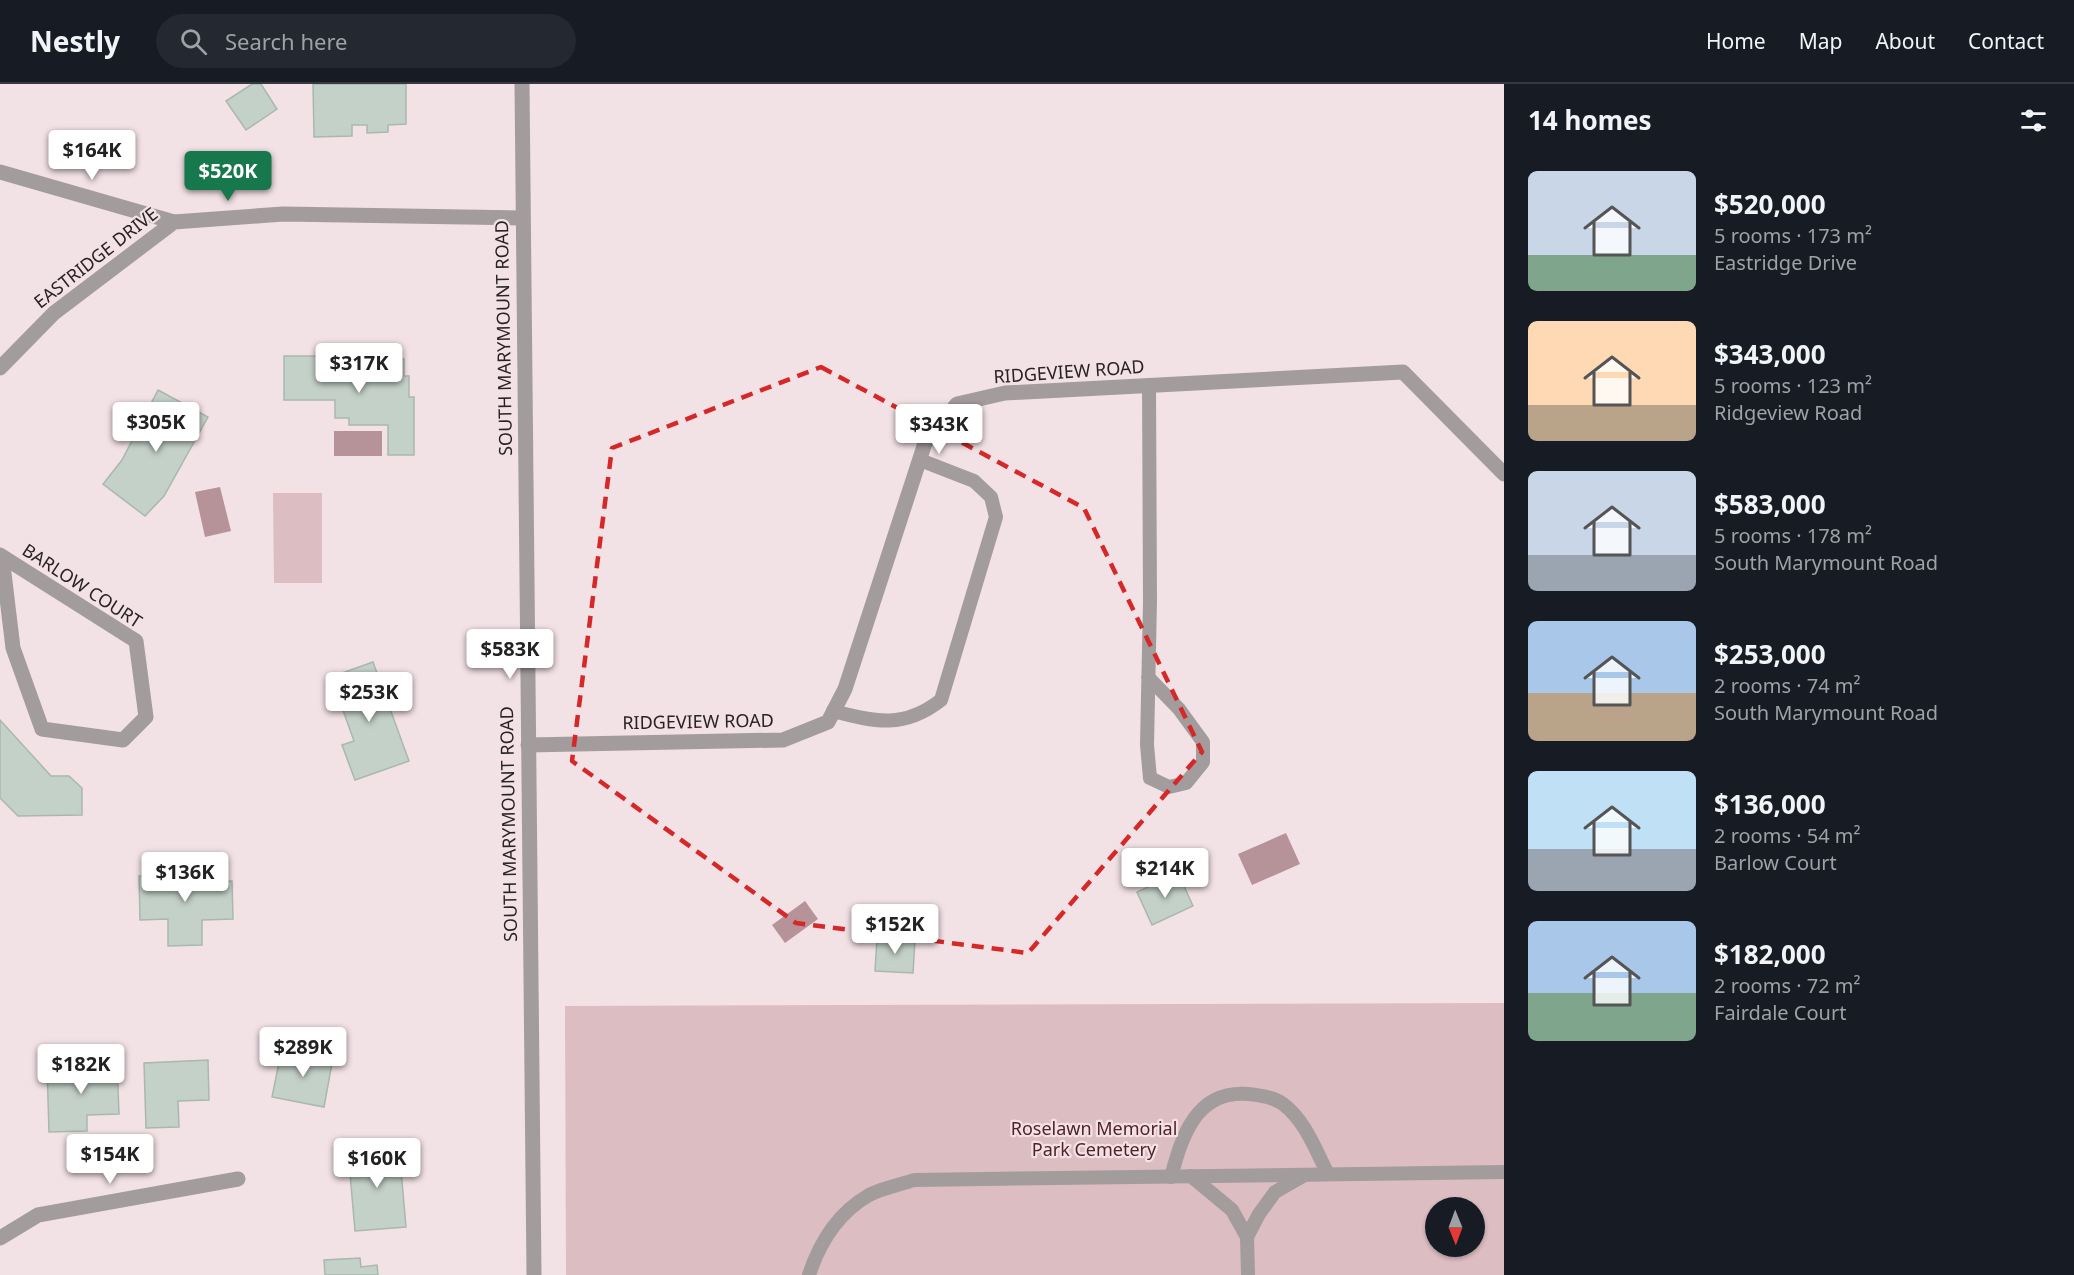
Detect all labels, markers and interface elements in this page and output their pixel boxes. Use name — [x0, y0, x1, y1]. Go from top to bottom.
search box — [156, 14, 576, 68]
text: Nestly — [30, 22, 120, 60]
icon: search — [177, 25, 210, 58]
text: Search here — [225, 26, 347, 56]
text: Home — [1706, 27, 1766, 55]
text: Map — [1799, 27, 1842, 55]
text: About — [1875, 27, 1935, 55]
text: Contact — [1968, 27, 2044, 55]
text: 14 homes — [1528, 102, 1652, 138]
icon: filters — [2017, 104, 2050, 137]
pin: $164K — [50, 130, 134, 181]
text: $164K — [62, 136, 122, 163]
pin: $520K — [186, 151, 270, 202]
text: $520K — [198, 157, 258, 184]
text: $520,000 — [1714, 186, 1826, 222]
icon: home — [1576, 195, 1648, 267]
street label: EASTRIDGE DRIVE — [29, 201, 162, 313]
street label: SOUTH MARYMOUNT ROAD — [489, 220, 517, 456]
text: 5 rooms · 173 m² — [1714, 222, 1872, 249]
text: Eastridge Drive — [1714, 249, 1857, 276]
text: $343,000 — [1714, 336, 1826, 372]
pin: $317K — [317, 343, 401, 394]
icon: home — [1576, 345, 1648, 417]
text: $317K — [329, 349, 389, 376]
street label: RIDGEVIEW ROAD — [993, 354, 1145, 388]
text: 5 rooms · 123 m² — [1714, 372, 1872, 399]
text: Ridgeview Road — [1714, 399, 1862, 426]
pin: $305K — [114, 402, 198, 453]
pin: $343K — [897, 404, 981, 455]
text: $305K — [126, 408, 186, 435]
text: $343K — [909, 410, 969, 437]
text: $583,000 — [1714, 486, 1826, 522]
icon: home — [1576, 495, 1648, 567]
text: 5 rooms · 178 m² — [1714, 522, 1872, 549]
street label: BARLOW COURT — [18, 537, 147, 633]
text: South Marymount Road — [1714, 549, 1938, 576]
pin: $583K — [468, 629, 552, 680]
text: $583K — [480, 635, 540, 662]
text: $253,000 — [1714, 636, 1826, 672]
icon: home — [1576, 645, 1648, 717]
pin: $253K — [327, 672, 411, 723]
text: 2 rooms · 74 m² — [1714, 672, 1861, 699]
text: $253K — [339, 678, 399, 705]
text: South Marymount Road — [1714, 699, 1938, 726]
street label: SOUTH MARYMOUNT ROAD — [494, 706, 522, 942]
street label: RIDGEVIEW ROAD — [622, 708, 774, 734]
text: $136,000 — [1714, 786, 1826, 822]
icon: home — [1576, 795, 1648, 867]
text: 2 rooms · 54 m² — [1714, 822, 1861, 849]
pin: $214K — [1123, 848, 1207, 899]
text: Barlow Court — [1714, 849, 1837, 876]
pin: $136K — [143, 852, 227, 903]
text: $214K — [1135, 854, 1195, 881]
text: $136K — [155, 858, 215, 885]
pin: $152K — [853, 904, 937, 955]
text: $152K — [865, 910, 925, 937]
text: $182,000 — [1714, 936, 1826, 972]
icon: home — [1576, 945, 1648, 1017]
text: 2 rooms · 72 m² — [1714, 972, 1861, 999]
text: Fairdale Court — [1714, 999, 1846, 1026]
pin: $289K — [261, 1027, 345, 1078]
text: $289K — [273, 1033, 333, 1060]
pin: $182K — [39, 1044, 123, 1095]
text: $182K — [51, 1050, 111, 1077]
park label: Roselawn Memorial Park Cemetery — [1011, 1116, 1177, 1161]
pin: $154K — [68, 1134, 152, 1185]
pin: $160K — [335, 1138, 419, 1189]
text: $154K — [80, 1140, 140, 1167]
text: $160K — [347, 1144, 407, 1171]
north arrow — [1425, 1197, 1485, 1257]
map controls — [1425, 1197, 1485, 1257]

